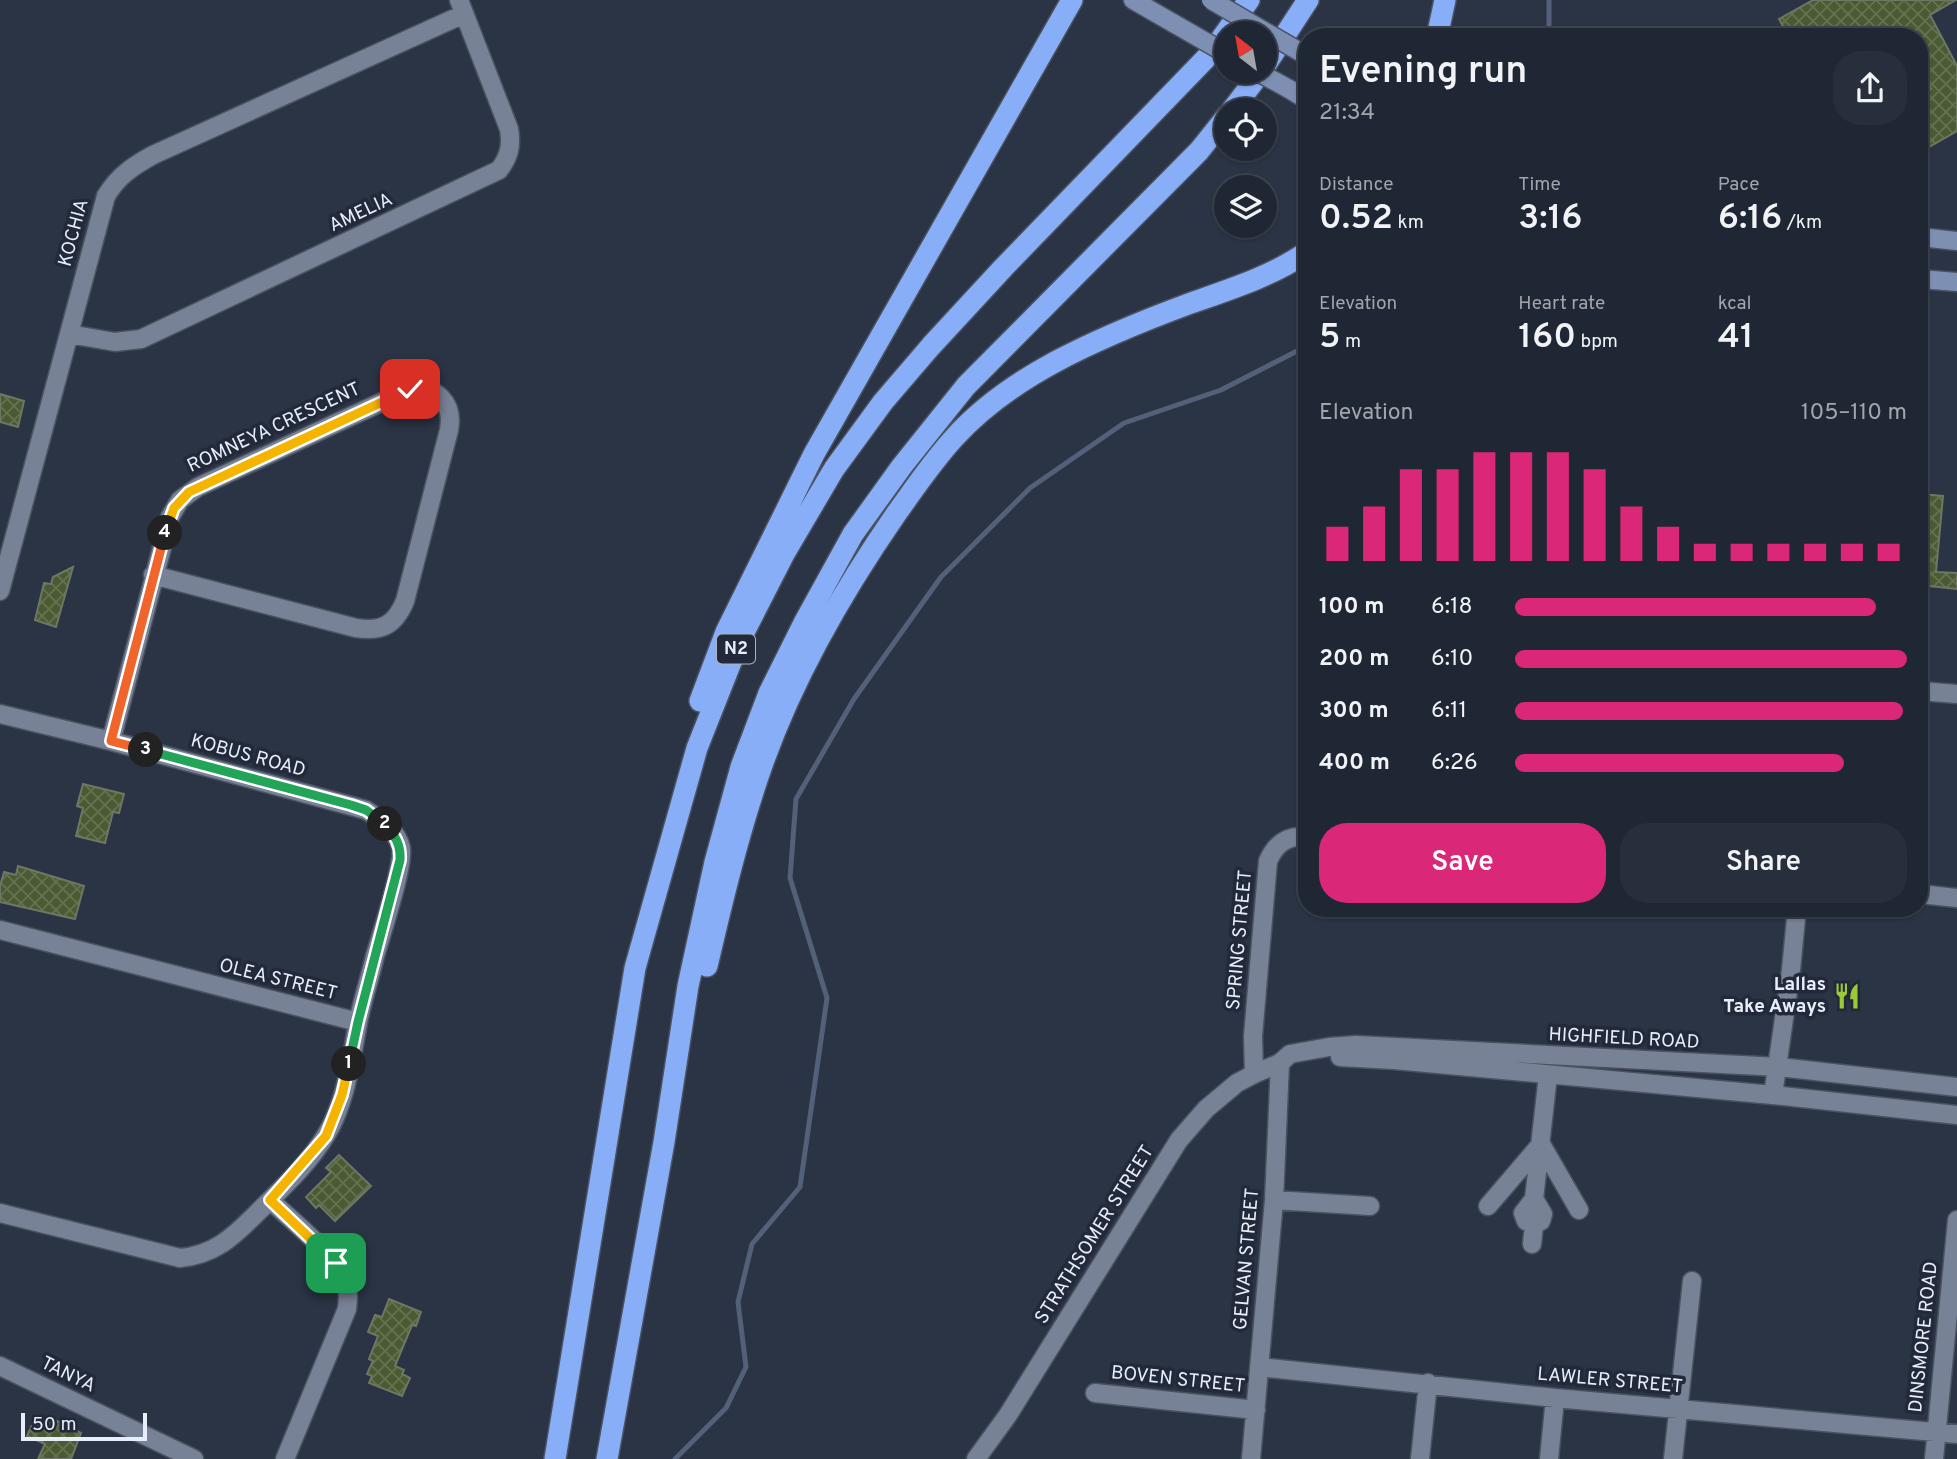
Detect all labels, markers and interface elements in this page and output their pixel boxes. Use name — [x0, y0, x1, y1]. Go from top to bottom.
north arrow — [1214, 21, 1278, 84]
map controls — [1214, 21, 1277, 238]
text: Evening run — [1319, 48, 1527, 97]
button: share — [1833, 51, 1907, 125]
button: locate — [1214, 98, 1277, 161]
text: 21:34 — [1319, 99, 1375, 128]
text: Distance — [1319, 173, 1394, 197]
text: Time — [1518, 173, 1561, 197]
text: Pace — [1718, 173, 1759, 197]
button: layers — [1214, 175, 1277, 238]
street label: AMELIA — [325, 188, 397, 238]
street label: KOCHIA — [53, 197, 95, 269]
text: 0.52 — [1319, 197, 1393, 241]
text: 3:16 — [1518, 197, 1583, 241]
text: 6:16 — [1718, 197, 1782, 241]
text: km — [1393, 211, 1424, 235]
text: /km — [1782, 211, 1822, 235]
text: Elevation — [1319, 292, 1397, 316]
text: Heart rate — [1518, 292, 1605, 316]
text: kcal — [1718, 292, 1751, 316]
text: 5 — [1319, 316, 1341, 360]
text: 160 — [1518, 316, 1576, 360]
text: 41 — [1718, 316, 1754, 360]
text: m — [1341, 330, 1361, 354]
text: bpm — [1576, 330, 1618, 354]
pin — [380, 359, 440, 419]
icon: check — [391, 370, 429, 408]
street label: ROMNEYA CRESCENT — [184, 377, 364, 479]
text: Elevation — [1319, 399, 1414, 428]
text: 105–110 m — [1801, 399, 1907, 428]
pin: 4 — [148, 516, 182, 550]
text: 4 — [158, 520, 171, 544]
text: 100 m — [1319, 593, 1384, 622]
text: 6:18 — [1431, 593, 1473, 622]
road number: N2 — [717, 634, 755, 664]
text: 200 m — [1319, 645, 1389, 674]
text: 6:10 — [1431, 645, 1473, 674]
text: 300 m — [1319, 697, 1389, 726]
text: 6:11 — [1431, 697, 1467, 726]
street label: KOBUS ROAD — [188, 729, 308, 783]
pin: 3 — [128, 732, 164, 768]
text: 3 — [140, 737, 151, 761]
text: 400 m — [1319, 749, 1390, 778]
text: 6:26 — [1431, 749, 1478, 778]
pin: 2 — [368, 806, 402, 842]
text: 2 — [379, 811, 390, 835]
button: Save — [1319, 823, 1606, 903]
button: Share — [1620, 823, 1907, 903]
street label: SPRING STREET — [1222, 869, 1258, 1011]
street label: OLEA STREET — [216, 954, 340, 1006]
place label: Lallas Take Aways — [1723, 973, 1826, 1019]
restaurant icon: Lallas Take Aways — [1832, 981, 1862, 1011]
street label: HIGHFIELD ROAD — [1548, 1023, 1700, 1055]
pin: 1 — [332, 1046, 366, 1082]
text: 1 — [345, 1051, 352, 1075]
street label: STRATHSOMER STREET — [1030, 1141, 1160, 1329]
street label: GELVAN STREET — [1229, 1187, 1265, 1331]
pin — [306, 1233, 366, 1293]
icon: arrive — [317, 1244, 355, 1282]
street label: DINSMORE ROAD — [1904, 1260, 1944, 1414]
street label: TANYA — [37, 1352, 99, 1398]
street label: BOVEN STREET — [1110, 1361, 1246, 1399]
street label: LAWLER STREET — [1536, 1363, 1684, 1399]
scale bar — [21, 1410, 147, 1442]
text: 50 m — [32, 1413, 77, 1437]

